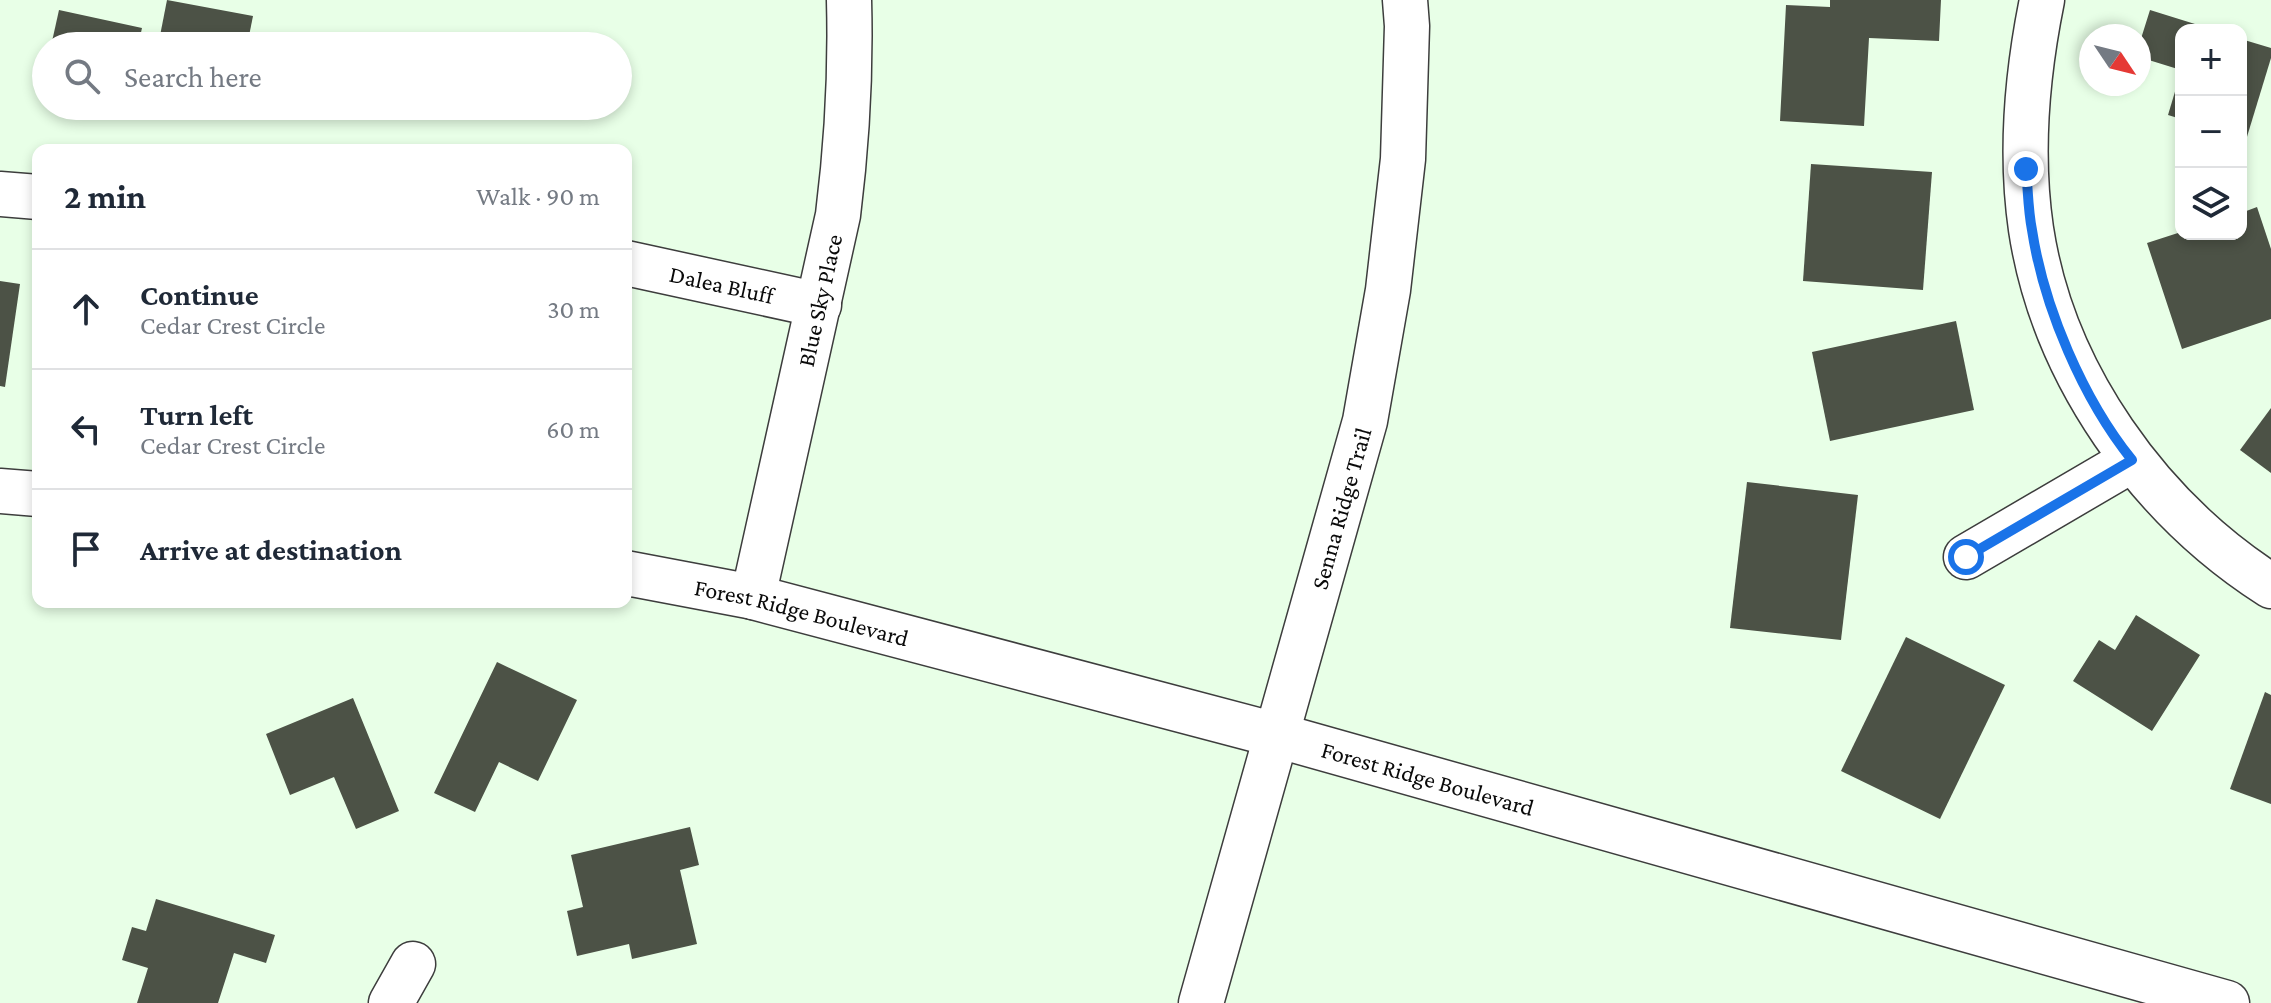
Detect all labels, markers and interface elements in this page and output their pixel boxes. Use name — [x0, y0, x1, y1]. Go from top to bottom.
north arrow — [2079, 24, 2151, 96]
map controls — [2175, 24, 2247, 240]
button: + — [2175, 24, 2247, 96]
search box — [32, 32, 632, 120]
icon: search — [60, 54, 104, 98]
text: Search here — [124, 60, 262, 93]
button: − — [2175, 96, 2247, 168]
route end — [2008, 151, 2044, 187]
button: layers — [2175, 168, 2247, 240]
text: 2 min — [64, 178, 146, 215]
text: Walk · 90 m — [476, 182, 600, 211]
street label: Blue Sky Place — [791, 231, 847, 369]
street label: Dalea Bluff — [667, 259, 778, 309]
text: Continue — [140, 278, 259, 311]
icon: ahead — [64, 287, 108, 331]
text: 30 m — [547, 295, 600, 324]
text: Cedar Crest Circle — [140, 311, 325, 340]
text: Turn left — [140, 398, 253, 431]
icon: left — [64, 407, 108, 451]
text: 60 m — [546, 415, 600, 444]
street label: Senna Ridge Trail — [1305, 424, 1376, 592]
text: Cedar Crest Circle — [140, 431, 325, 460]
icon: arrive — [64, 527, 108, 571]
text: Arrive at destination — [140, 533, 402, 566]
route start — [1948, 539, 1984, 575]
street label: Forest Ridge Boulevard — [692, 573, 912, 651]
street label: Forest Ridge Boulevard — [1319, 735, 1538, 821]

